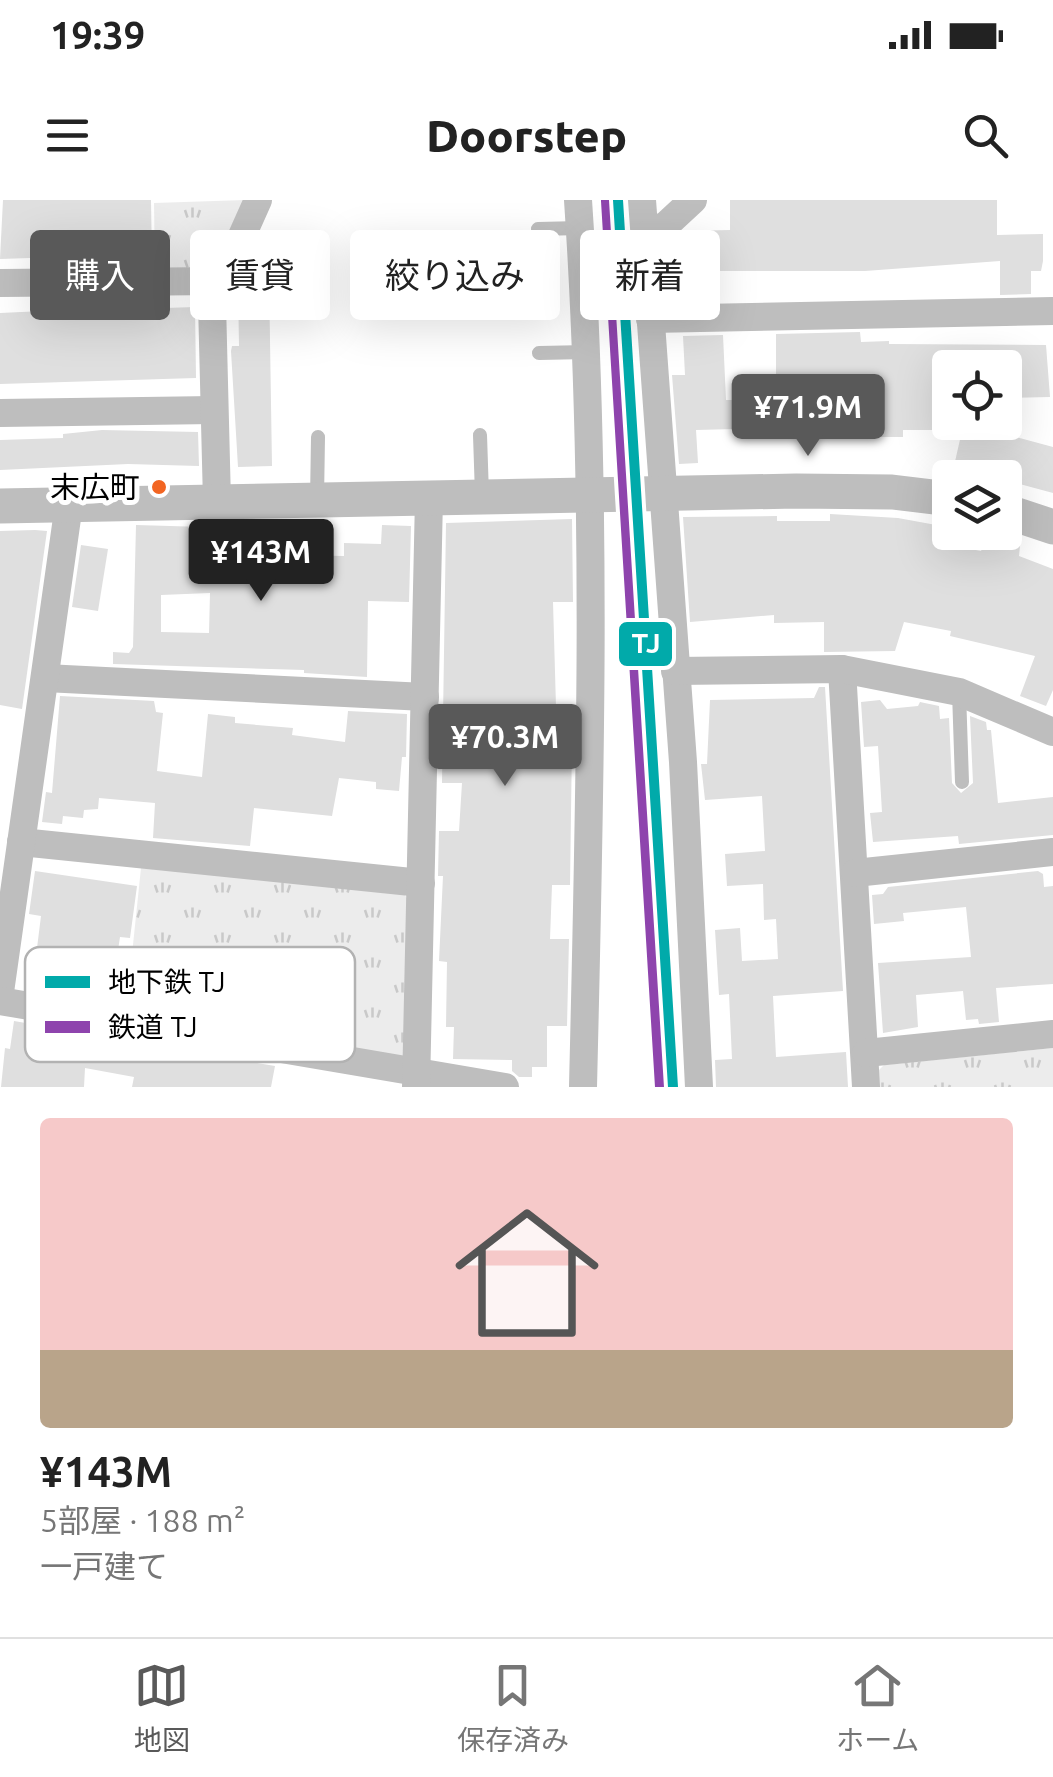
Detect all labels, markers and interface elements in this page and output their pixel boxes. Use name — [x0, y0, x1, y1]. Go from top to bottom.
text: 19:39 — [50, 14, 145, 56]
icon: menu — [40, 108, 95, 163]
icon: search — [958, 108, 1013, 163]
text: Doorstep — [426, 110, 627, 161]
chip: 購入 — [30, 230, 170, 320]
chip: 賃貸 — [190, 230, 330, 320]
chip: 絞り込み — [350, 230, 560, 320]
chip: 新着 — [580, 230, 720, 320]
map controls — [932, 350, 1022, 550]
button: locate — [932, 350, 1022, 440]
pin: ¥71.9M — [727, 374, 889, 459]
text: ¥71.9M — [754, 388, 862, 424]
button: layers — [932, 460, 1022, 550]
place label: 末広町 — [50, 470, 140, 504]
marker: 末広町 — [149, 477, 169, 497]
pin: ¥143M — [191, 519, 331, 604]
text: ¥143M — [211, 533, 311, 569]
line badge: TJ — [617, 620, 674, 668]
text: TJ — [631, 627, 661, 658]
pin: ¥70.3M — [424, 704, 586, 789]
text: ¥70.3M — [451, 718, 559, 754]
legend — [25, 947, 355, 1062]
text: 地下鉄 TJ — [108, 966, 226, 997]
text: 鉄道 TJ — [108, 1011, 198, 1042]
icon: home — [437, 1183, 617, 1363]
text: ¥143M — [40, 1448, 172, 1495]
text: 5部屋 · 188 m² — [40, 1502, 245, 1538]
text: 一戸建て — [40, 1548, 168, 1584]
tab: 地図 — [134, 1658, 190, 1758]
tab: 保存済み — [457, 1658, 569, 1758]
tab: ホーム — [836, 1658, 919, 1758]

